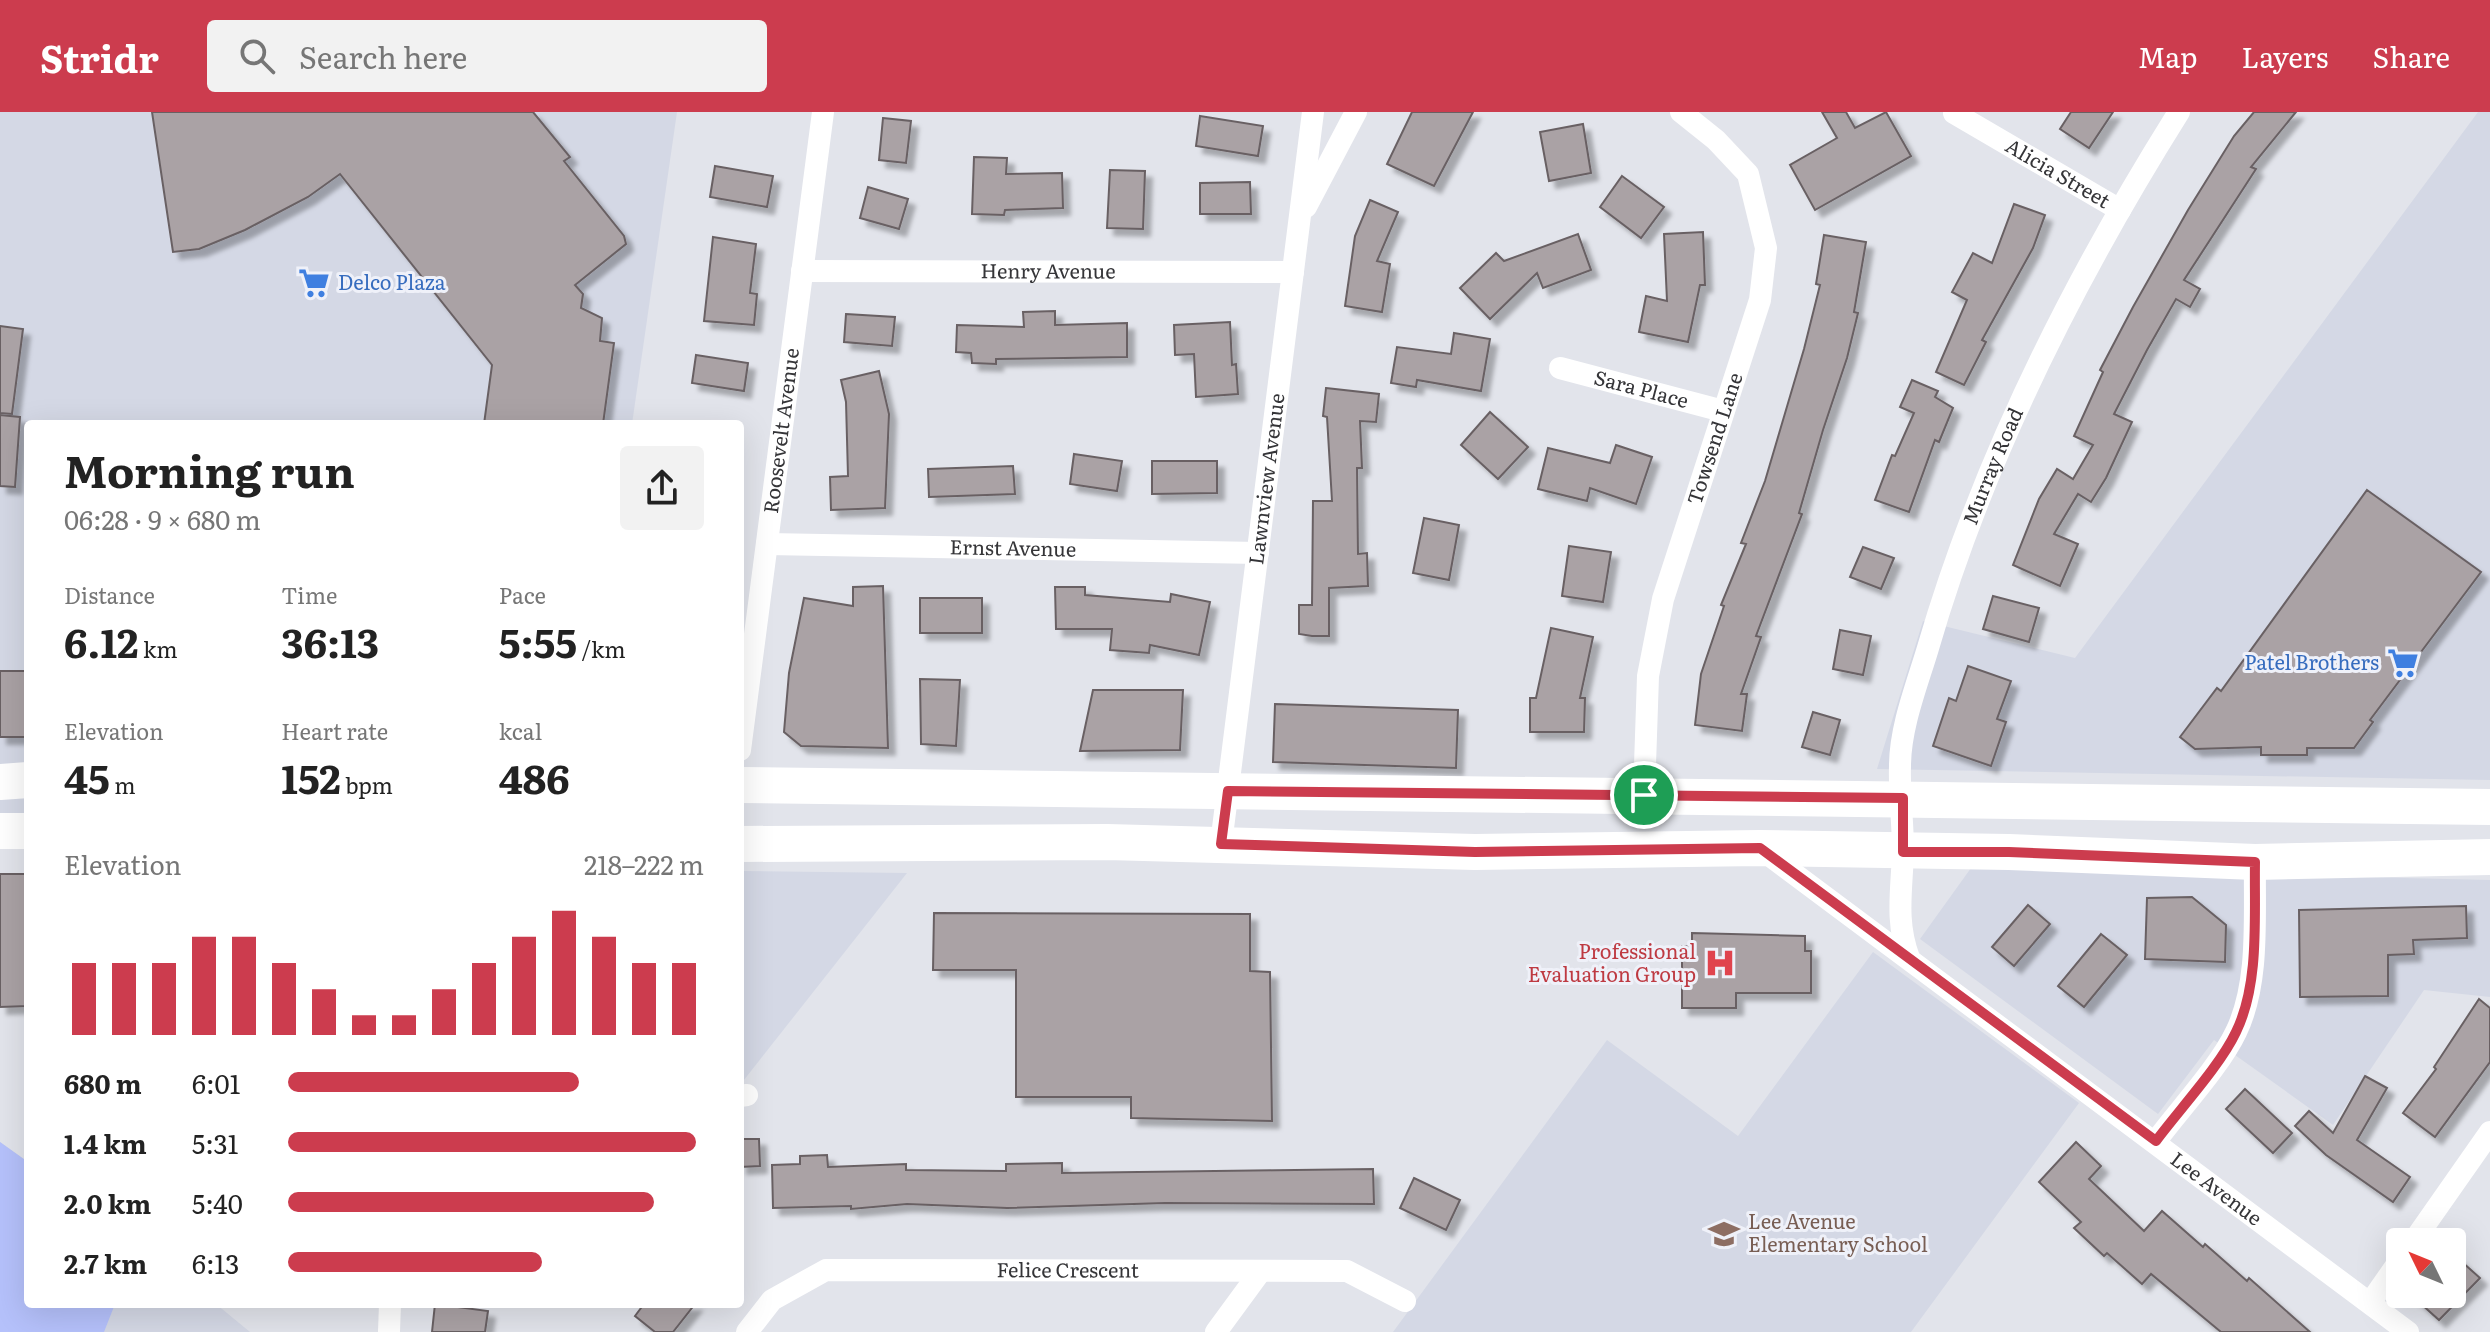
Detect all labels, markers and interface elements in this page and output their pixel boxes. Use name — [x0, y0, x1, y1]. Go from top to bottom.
search box — [207, 20, 767, 92]
text: Stridr — [40, 28, 159, 85]
icon: search — [235, 34, 279, 78]
text: Search here — [299, 34, 467, 78]
text: Map — [2138, 35, 2197, 77]
text: Layers — [2241, 35, 2328, 77]
text: Share — [2372, 35, 2450, 77]
street label: Alicia Street — [2001, 129, 2117, 214]
street label: Henry Avenue — [980, 254, 1116, 285]
supermarket icon: Delco Plaza — [297, 266, 331, 300]
place label: Delco Plaza — [338, 266, 446, 296]
street label: Roosevelt Avenue — [754, 346, 805, 515]
street label: Sara Place — [1591, 361, 1692, 414]
street label: Towsend Lane — [1678, 368, 1749, 508]
street label: Lawnview Avenue — [1239, 391, 1291, 566]
street label: Murray Road — [1954, 402, 2029, 529]
text: Morning run — [64, 436, 355, 502]
button: share — [620, 446, 704, 530]
text: 06:28 · 9 × 680 m — [64, 499, 261, 538]
street label: Ernst Avenue — [949, 530, 1076, 563]
text: Distance — [64, 578, 155, 611]
text: Time — [281, 578, 337, 611]
text: Pace — [499, 578, 546, 611]
text: 6.12 — [64, 611, 139, 670]
text: 36:13 — [281, 611, 379, 670]
text: 5:55 — [499, 611, 577, 670]
text: km — [139, 632, 178, 665]
text: /km — [577, 632, 626, 665]
place label: Patel Brothers — [2244, 646, 2379, 676]
supermarket icon: Patel Brothers — [2386, 646, 2420, 680]
text: Elevation — [64, 714, 163, 747]
text: Heart rate — [281, 714, 388, 747]
text: kcal — [499, 714, 542, 747]
text: 45 — [64, 747, 110, 806]
text: 152 — [281, 747, 341, 806]
text: 486 — [499, 747, 570, 806]
pin — [1610, 761, 1678, 829]
text: m — [110, 768, 136, 801]
text: bpm — [341, 768, 393, 801]
icon: arrive — [1622, 773, 1666, 817]
text: Elevation — [64, 844, 182, 883]
text: 218–222 m — [584, 844, 704, 883]
place label: Professional Evaluation Group — [1528, 935, 1696, 988]
hospital icon: Professional Evaluation Group — [1703, 946, 1737, 980]
text: 680 m — [64, 1063, 142, 1102]
text: 6:01 — [192, 1063, 240, 1102]
text: 1.4 km — [64, 1123, 147, 1162]
text: 5:31 — [192, 1123, 238, 1162]
street label: Lee Avenue — [2165, 1143, 2270, 1231]
text: 2.0 km — [64, 1183, 151, 1222]
text: 5:40 — [192, 1183, 243, 1222]
place label: Lee Avenue Elementary School — [1748, 1205, 1928, 1258]
school or university icon: Lee Avenue Elementary School — [1707, 1217, 1741, 1251]
north arrow — [2386, 1228, 2466, 1308]
map controls — [2386, 1228, 2466, 1308]
text: 2.7 km — [64, 1243, 147, 1282]
text: 6:13 — [192, 1243, 239, 1282]
street label: Felice Crescent — [996, 1253, 1139, 1284]

